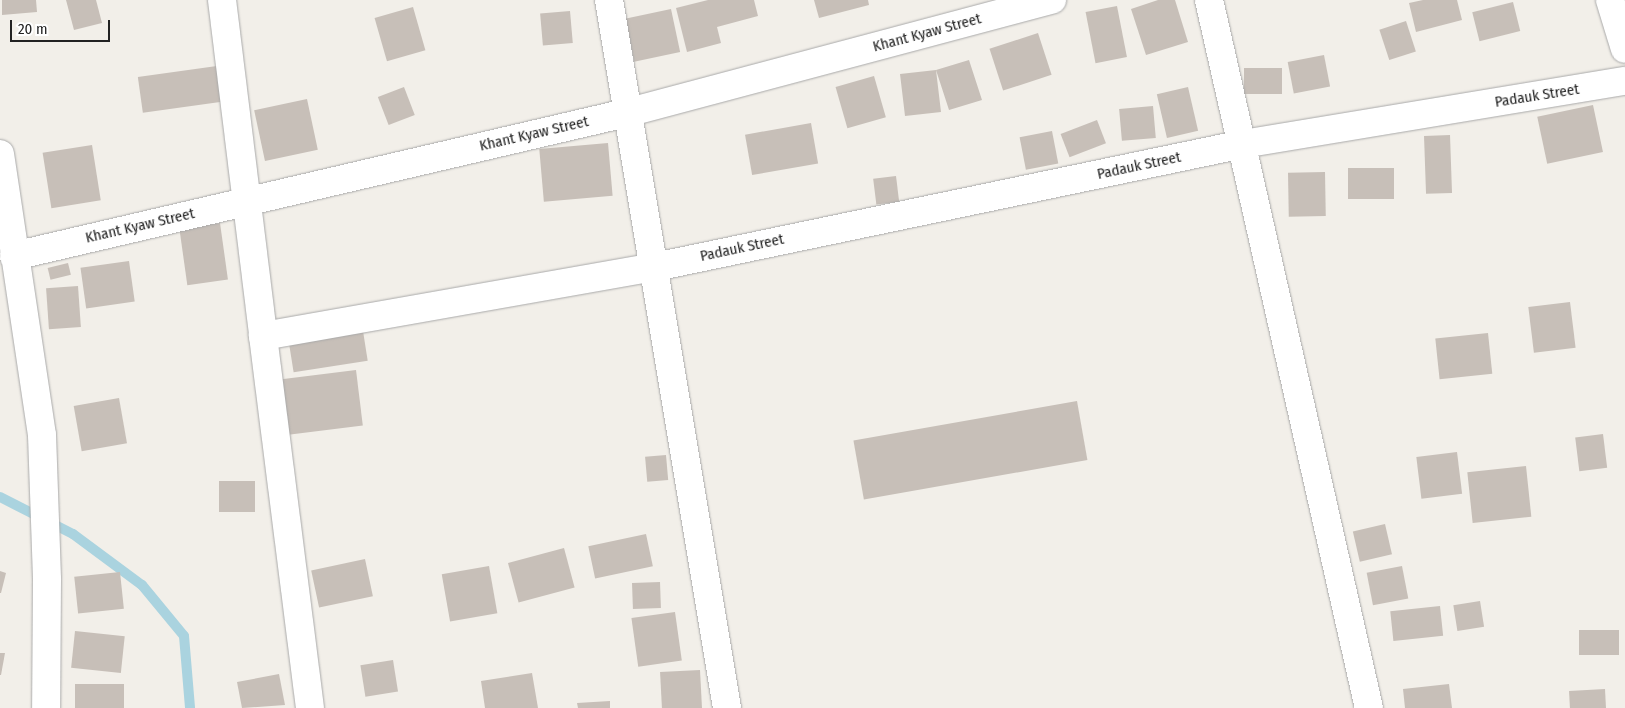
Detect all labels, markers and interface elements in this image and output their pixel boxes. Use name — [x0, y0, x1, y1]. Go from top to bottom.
scale bar — [12, 10, 112, 42]
street label: Khant Kyaw Street — [871, 10, 983, 56]
text: 20 m — [18, 20, 48, 38]
street label: Padauk Street — [1494, 80, 1580, 112]
street label: Khant Kyaw Street — [478, 113, 590, 155]
street label: Padauk Street — [1096, 148, 1182, 184]
street label: Khant Kyaw Street — [84, 205, 196, 247]
street label: Padauk Street — [699, 230, 785, 266]

